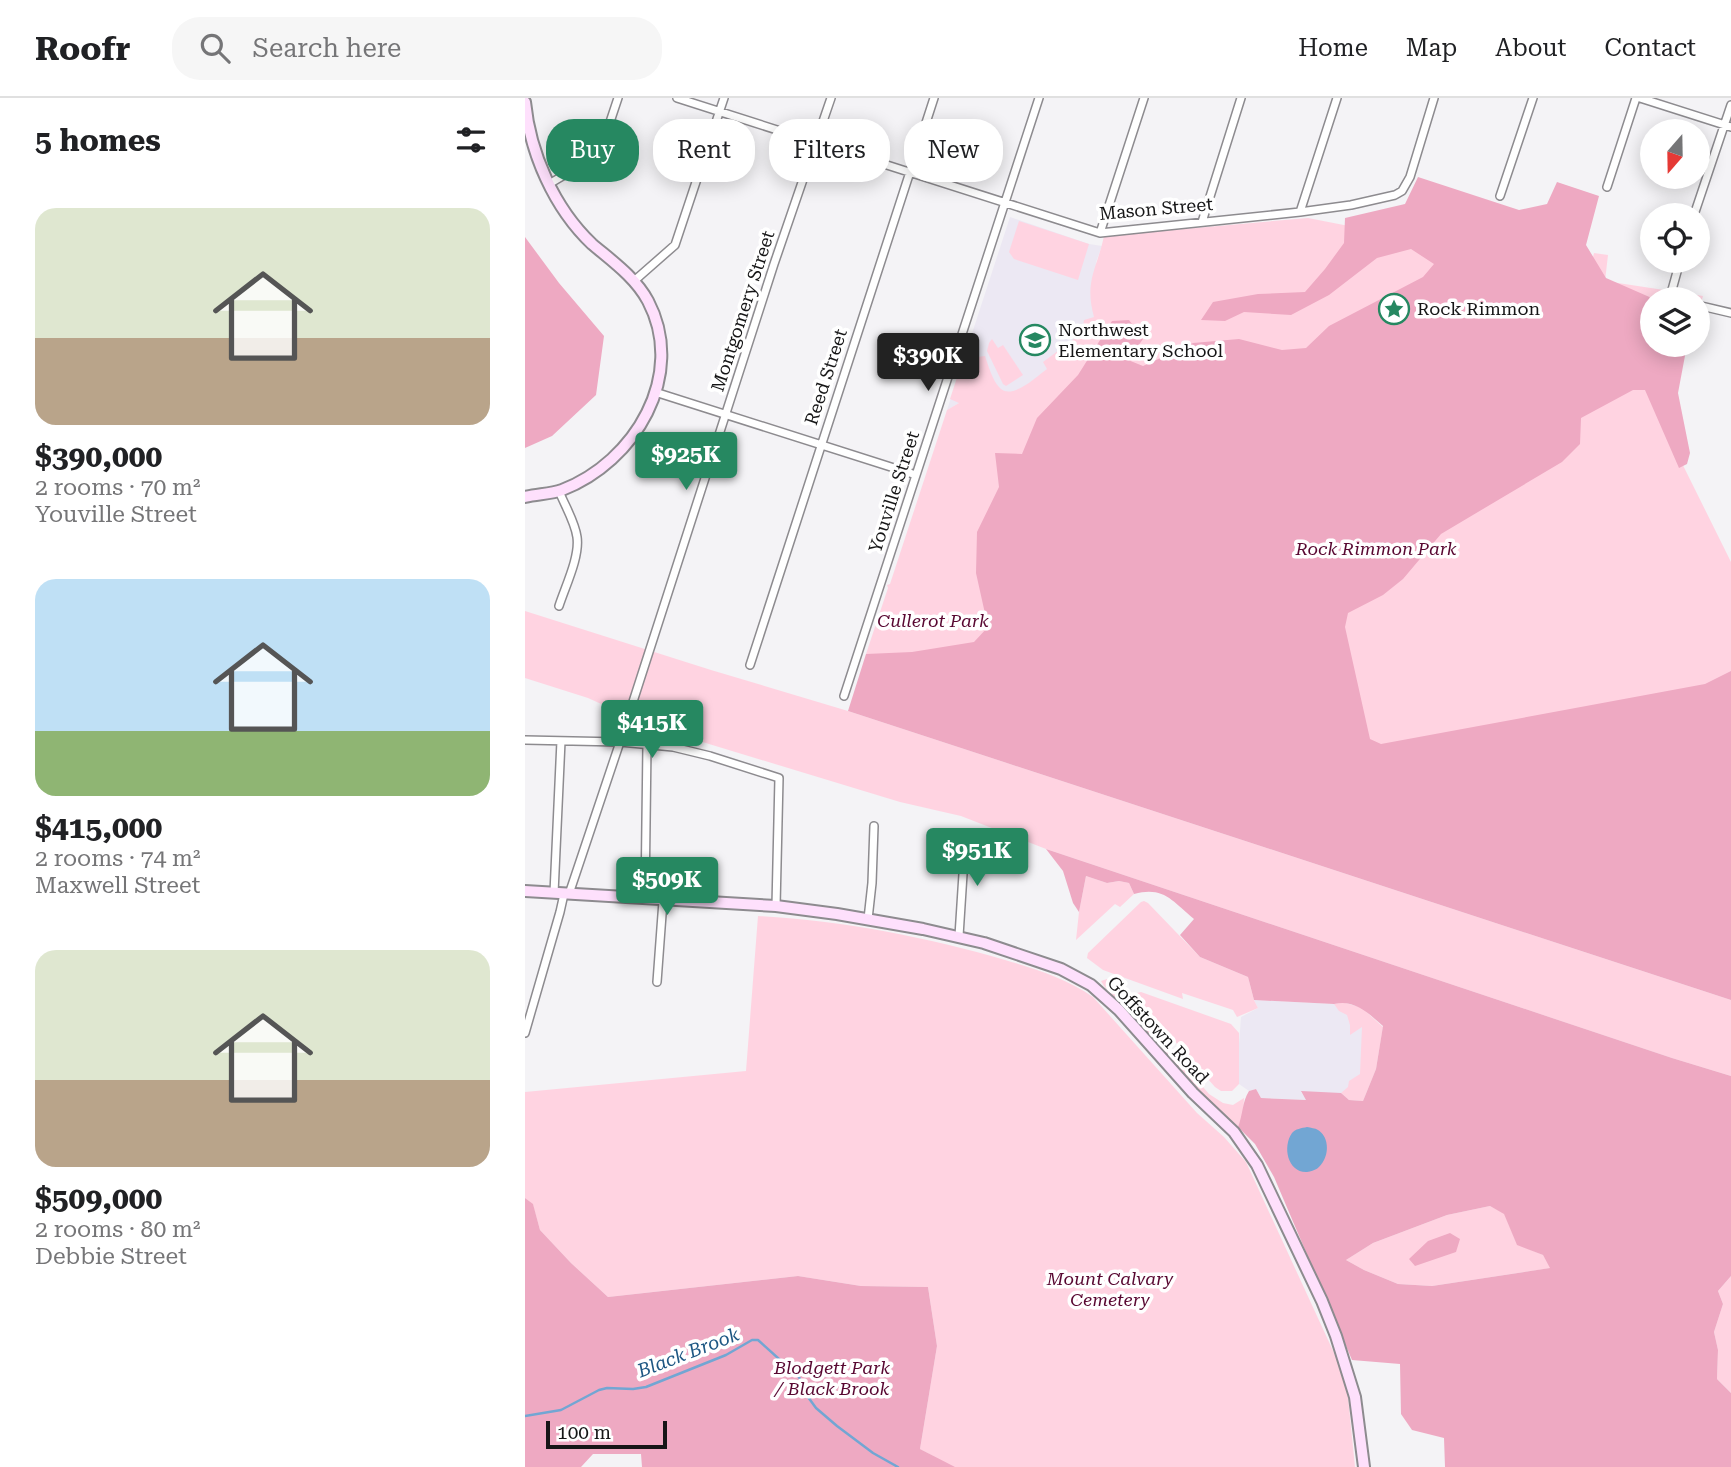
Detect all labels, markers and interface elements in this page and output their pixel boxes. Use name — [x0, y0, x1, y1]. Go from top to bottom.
search box — [172, 17, 662, 80]
text: Roofr — [35, 29, 130, 68]
icon: search — [196, 29, 234, 67]
text: Search here — [252, 33, 401, 63]
text: Home — [1298, 34, 1368, 62]
text: Map — [1406, 34, 1457, 62]
text: About — [1495, 34, 1566, 62]
text: Contact — [1604, 34, 1696, 62]
chip: Buy — [546, 119, 639, 182]
chip: Rent — [653, 119, 755, 182]
chip: Filters — [769, 119, 890, 182]
chip: New — [904, 119, 1003, 182]
north arrow — [1640, 119, 1710, 189]
map controls — [1640, 119, 1710, 357]
icon: filters — [452, 121, 490, 159]
text: 5 homes — [35, 123, 161, 158]
street label: Mason Street — [1098, 193, 1214, 224]
button: locate — [1640, 203, 1710, 273]
street label: Montgomery Street — [707, 227, 779, 394]
icon: home — [200, 253, 326, 379]
button: layers — [1640, 287, 1710, 357]
place icon: Rock Rimmon — [1377, 292, 1411, 326]
place label: Rock Rimmon — [1417, 298, 1540, 319]
place label: Northwest Elementary School — [1058, 319, 1223, 361]
school or university icon: Northwest Elementary School — [1018, 323, 1052, 357]
street label: Reed Street — [800, 326, 851, 428]
pin: $390K — [879, 334, 977, 393]
text: $390K — [893, 342, 963, 369]
street label: Youville Street — [864, 428, 923, 555]
pin: $925K — [637, 432, 735, 492]
text: $390,000 — [35, 439, 162, 474]
text: $925K — [651, 441, 721, 468]
text: 2 rooms · 70 m² — [35, 474, 201, 501]
text: Youville Street — [35, 501, 197, 528]
park label: Rock Rimmon Park — [1294, 538, 1457, 559]
park label: Cullerot Park — [877, 610, 989, 631]
icon: home — [200, 624, 326, 750]
pin: $415K — [603, 700, 701, 760]
text: $415K — [617, 709, 687, 736]
text: $415,000 — [35, 810, 162, 845]
pin: $951K — [928, 828, 1026, 888]
text: $951K — [942, 837, 1012, 864]
text: 2 rooms · 74 m² — [35, 845, 201, 872]
pin: $509K — [618, 858, 716, 917]
text: $509K — [632, 866, 702, 893]
text: Maxwell Street — [35, 872, 200, 899]
street label: Goffstown Road — [1103, 972, 1214, 1088]
icon: home — [200, 995, 326, 1121]
text: $509,000 — [35, 1181, 162, 1216]
text: 2 rooms · 80 m² — [35, 1216, 201, 1243]
text: Debbie Street — [35, 1243, 187, 1270]
park label: Mount Calvary Cemetery — [1046, 1268, 1174, 1310]
water label: Black Brook — [633, 1322, 743, 1383]
park label: Blodgett Park / Black Brook — [773, 1357, 890, 1399]
scale bar — [546, 1418, 667, 1450]
text: 100 m — [557, 1421, 611, 1444]

